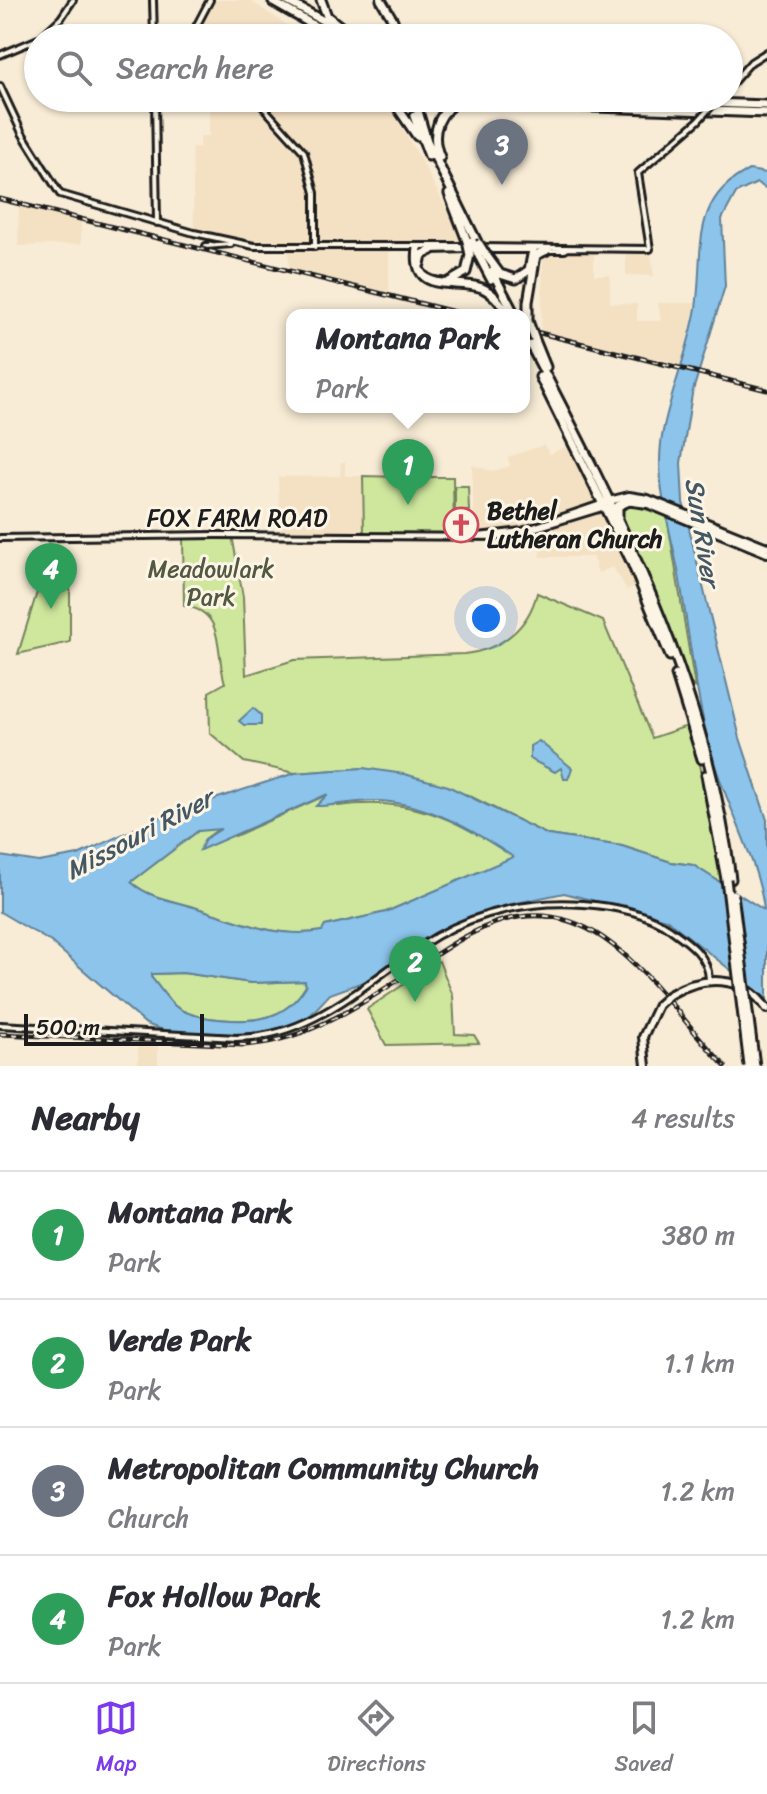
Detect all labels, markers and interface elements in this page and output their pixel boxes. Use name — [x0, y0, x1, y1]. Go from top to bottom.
search box — [24, 24, 743, 112]
text: Search here — [116, 41, 274, 95]
icon: search — [52, 46, 96, 90]
pin: 3 — [476, 119, 528, 185]
popup — [286, 309, 530, 413]
text: Montana Park — [316, 311, 500, 365]
text: Park — [316, 365, 369, 411]
pin: 1 — [382, 439, 434, 505]
water label: Sun River — [672, 474, 735, 594]
place label: Bethel Lutheran Church — [487, 490, 663, 560]
street label: FOX FARM ROAD — [147, 497, 328, 539]
church icon: Bethel Lutheran Church — [442, 506, 480, 544]
pin: 4 — [25, 543, 77, 609]
park label: Meadowlark Park — [148, 548, 275, 618]
your location — [466, 598, 506, 638]
water label: Missouri River — [57, 774, 225, 892]
pin: 2 — [389, 936, 441, 1002]
text: 500 m — [36, 1008, 100, 1047]
scale bar — [24, 1010, 204, 1046]
text: Nearby — [32, 1088, 140, 1148]
text: 4 results — [631, 1095, 735, 1141]
text: Montana Park — [108, 1185, 293, 1239]
text: 1 — [52, 1212, 64, 1258]
text: 380 m — [662, 1212, 735, 1258]
text: Park — [108, 1239, 161, 1285]
text: Verde Park — [108, 1313, 251, 1367]
text: 2 — [50, 1340, 66, 1386]
text: 1.1 km — [664, 1340, 735, 1386]
text: Park — [108, 1367, 161, 1413]
text: Metropolitan Community Church — [108, 1441, 539, 1495]
text: 3 — [51, 1468, 65, 1514]
text: 1.2 km — [660, 1468, 735, 1514]
text: Church — [108, 1495, 189, 1541]
text: Fox Hollow Park — [108, 1569, 321, 1623]
text: 4 — [50, 1596, 66, 1642]
text: 1.2 km — [660, 1596, 735, 1642]
text: Park — [108, 1623, 161, 1669]
tab: Map — [94, 1696, 138, 1783]
tab: Directions — [327, 1696, 426, 1783]
tab: Saved — [615, 1696, 673, 1783]

